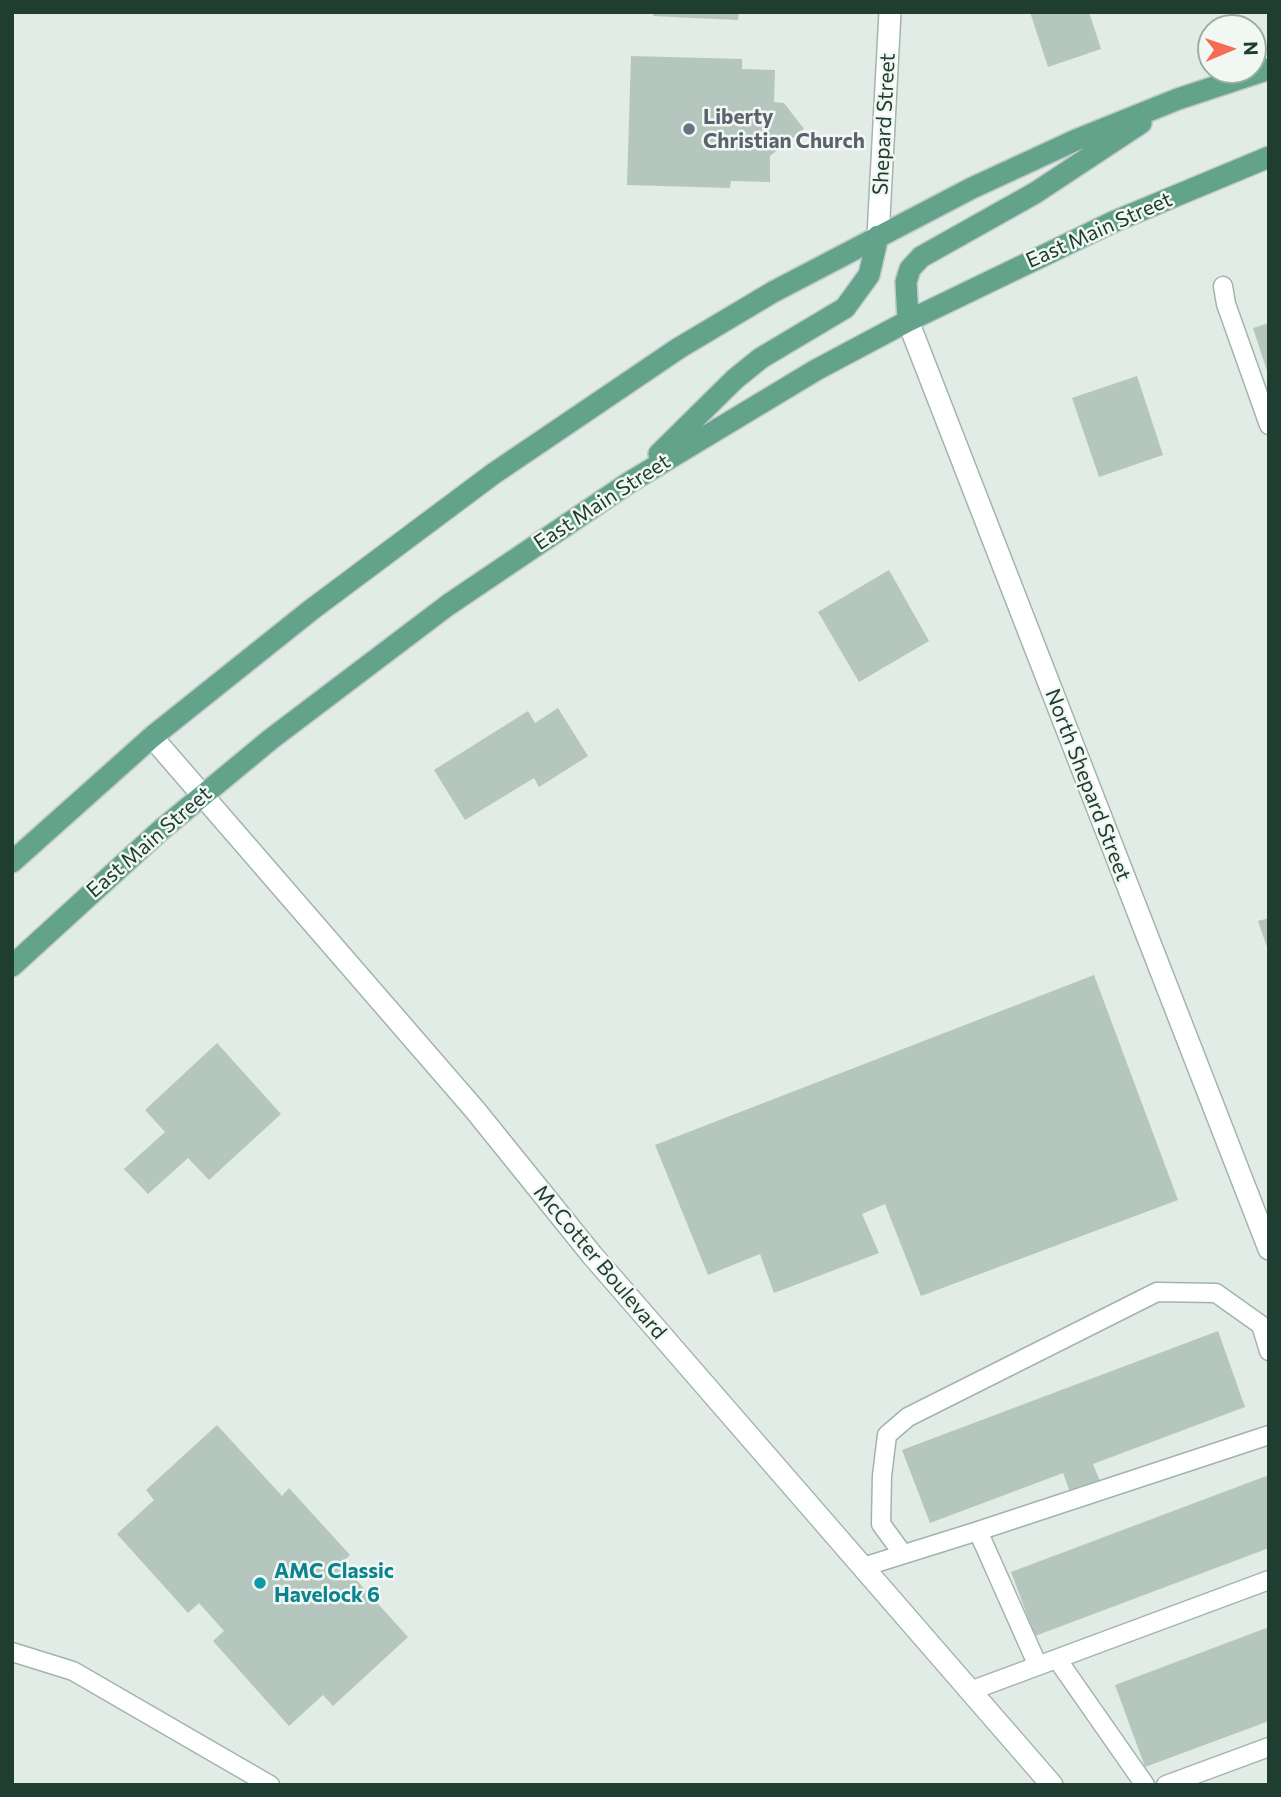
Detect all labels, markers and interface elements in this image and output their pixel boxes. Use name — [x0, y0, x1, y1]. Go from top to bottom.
north arrow — [1197, 14, 1267, 84]
text: N — [1240, 41, 1263, 56]
street label: Shepard Street — [868, 52, 900, 196]
place label: Liberty Christian Church — [703, 104, 865, 154]
marker: Liberty Christian Church — [681, 121, 697, 137]
street label: East Main Street — [1022, 187, 1176, 273]
street label: East Main Street — [529, 449, 675, 555]
street label: North Shepard Street — [1040, 685, 1136, 885]
street label: East Main Street — [81, 781, 217, 903]
street label: McCotter Boulevard — [528, 1180, 672, 1344]
place label: AMC Classic Havelock 6 — [274, 1558, 394, 1608]
marker: AMC Classic Havelock 6 — [252, 1575, 268, 1591]

